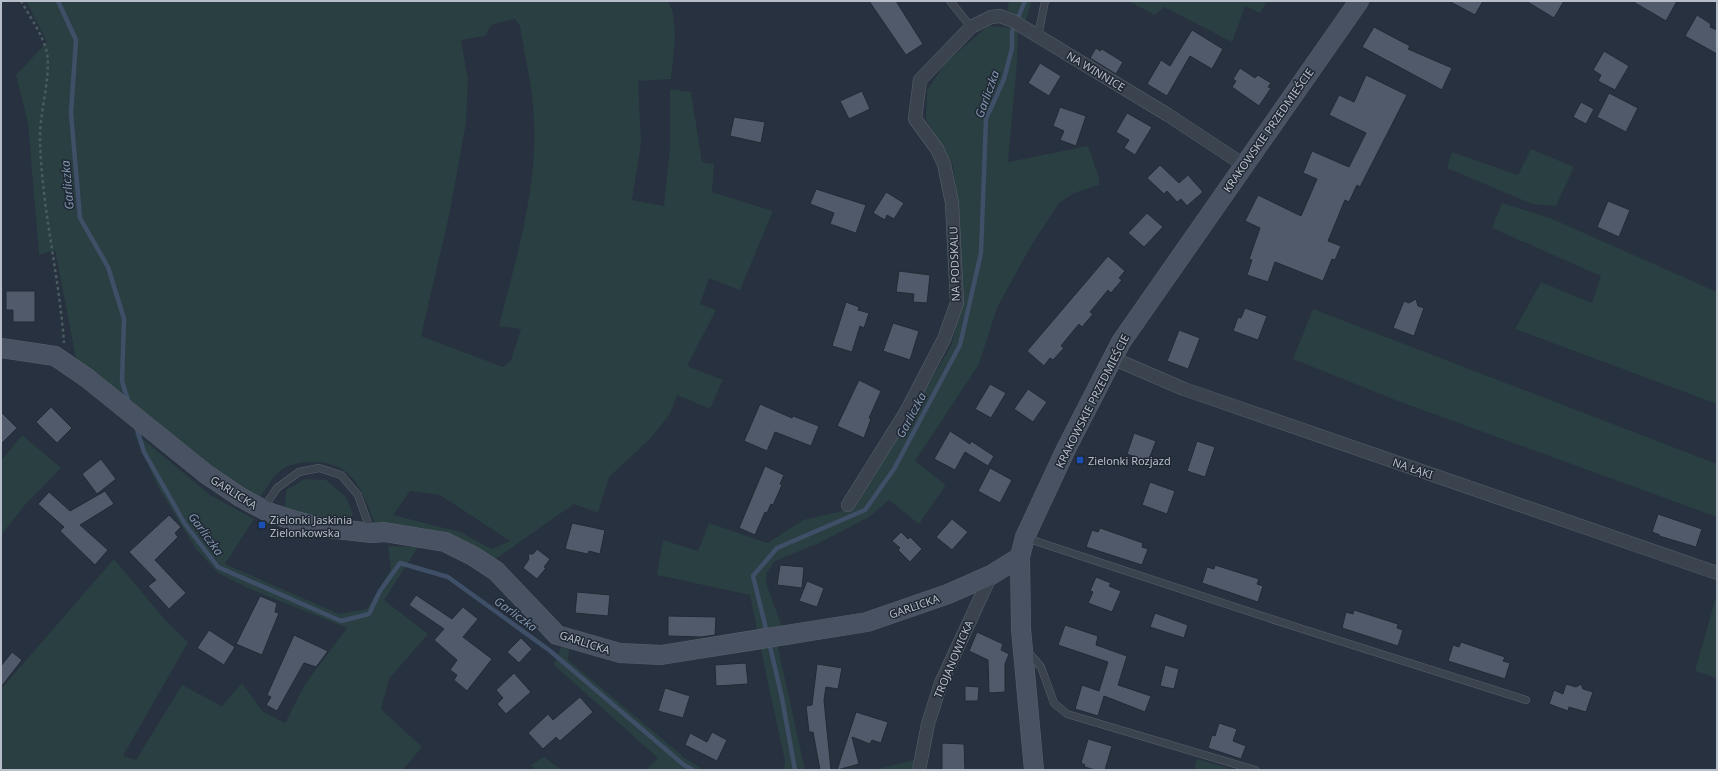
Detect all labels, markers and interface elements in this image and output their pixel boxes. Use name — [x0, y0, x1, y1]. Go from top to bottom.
street label: NA WINNICE — [1064, 48, 1128, 94]
street label: KRAKOWSKIE PRZEDMIEŚCIE — [1219, 65, 1317, 195]
water label: Garliczka — [971, 68, 1004, 120]
water label: Garliczka — [56, 159, 78, 210]
street label: NA PODSKALU — [945, 226, 963, 302]
street label: KRAKOWSKIE PRZEDMIEŚCIE — [1052, 332, 1132, 470]
water label: Garliczka — [892, 389, 930, 441]
place label: Zielonki Rozjazd — [1088, 453, 1171, 468]
street label: NA ŁĄKI — [1391, 454, 1435, 482]
marker: Zielonki Rozjazd — [1075, 455, 1085, 465]
street label: GARLICKA — [208, 472, 261, 513]
water label: Garliczka — [185, 509, 228, 559]
place label: Zielonki Jaskinia Zielonkowska — [270, 512, 352, 540]
marker: Zielonki Jaskinia Zielonkowska — [257, 520, 267, 530]
street label: GARLICKA — [887, 590, 942, 622]
water label: Garliczka — [491, 593, 541, 636]
street label: TROJANOWICKA — [930, 617, 977, 700]
street label: GARLICKA — [558, 627, 613, 657]

